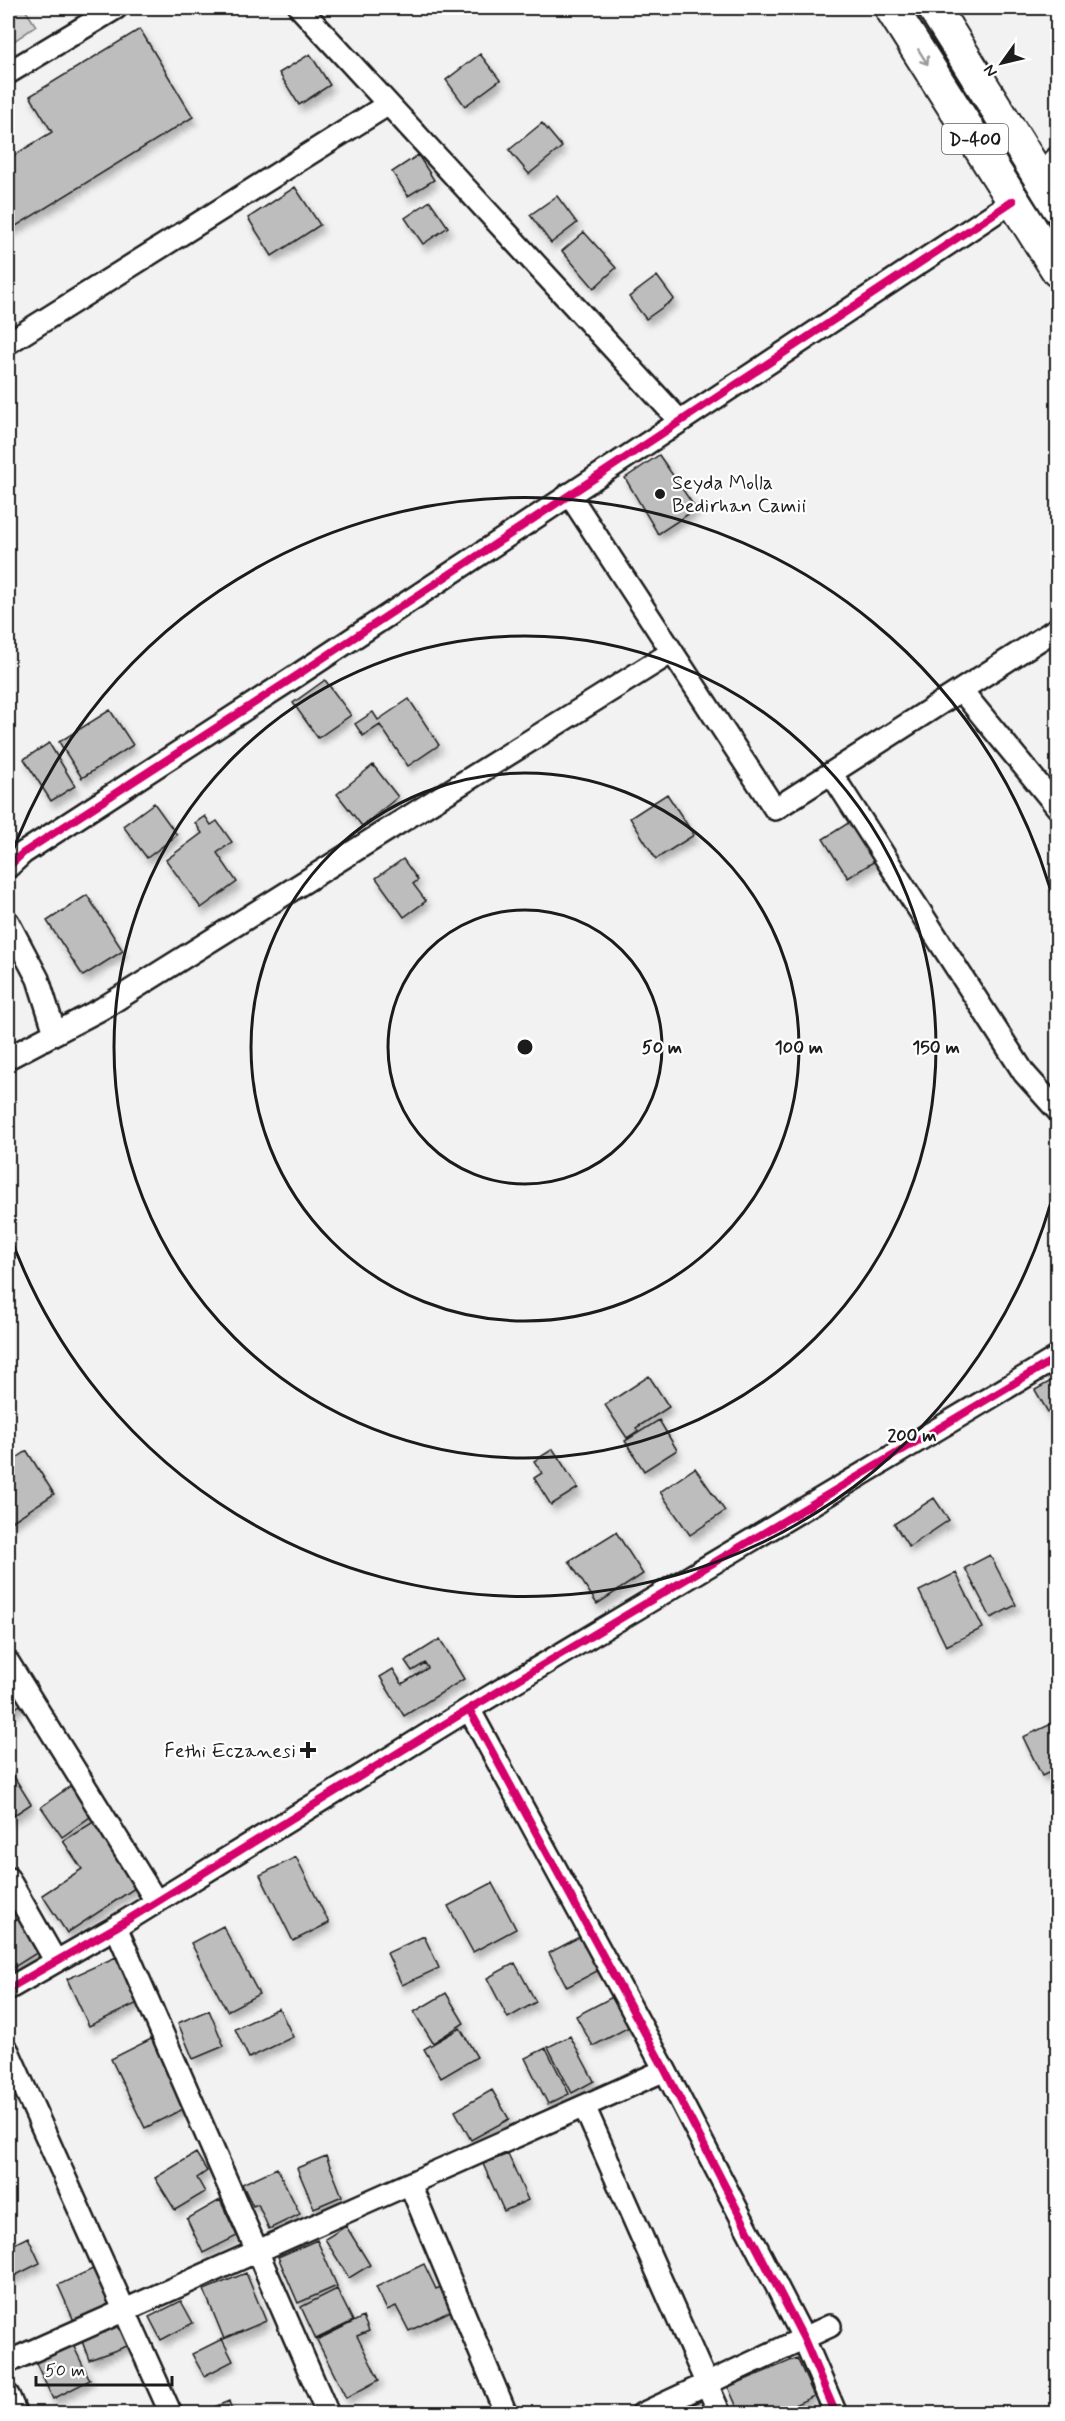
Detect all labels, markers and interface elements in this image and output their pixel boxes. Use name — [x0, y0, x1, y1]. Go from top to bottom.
north arrow — [972, 33, 1032, 93]
one-way arrow — [917, 48, 929, 65]
text: N — [979, 60, 1002, 81]
road number: D-400 — [942, 124, 1008, 154]
place label: Seyda Molla Bedirhan Camii — [672, 470, 806, 520]
marker: Seyda Molla Bedirhan Camii — [653, 487, 667, 501]
text: 50 m — [642, 1036, 682, 1060]
text: 100 m — [775, 1036, 823, 1060]
text: 150 m — [912, 1036, 960, 1060]
centre of rings — [515, 1037, 535, 1057]
text: 200 m — [887, 1424, 937, 1448]
place label: Fethi Eczanesi — [164, 1738, 296, 1765]
marker: Fethi Eczanesi — [301, 1743, 315, 1757]
scale bar — [36, 2349, 172, 2387]
text: 50 m — [45, 2359, 85, 2383]

